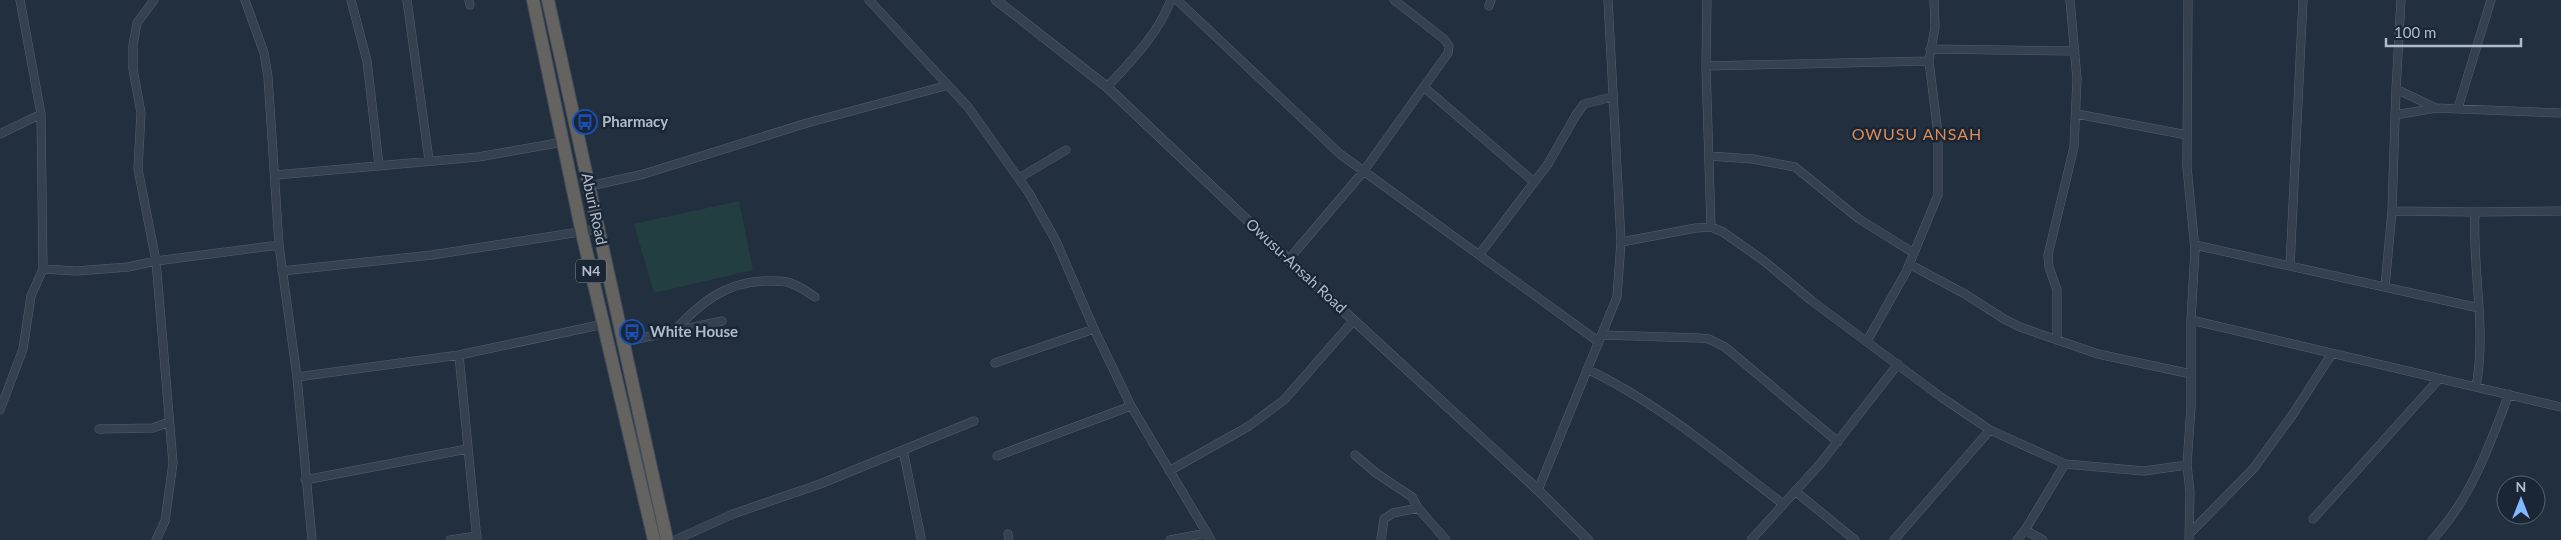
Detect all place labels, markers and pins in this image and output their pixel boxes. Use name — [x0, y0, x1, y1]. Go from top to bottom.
bus stop icon: Pharmacy — [572, 109, 598, 135]
place label: Pharmacy — [602, 112, 668, 130]
bus stop icon: White House — [619, 319, 645, 345]
place label: White House — [650, 322, 738, 340]

